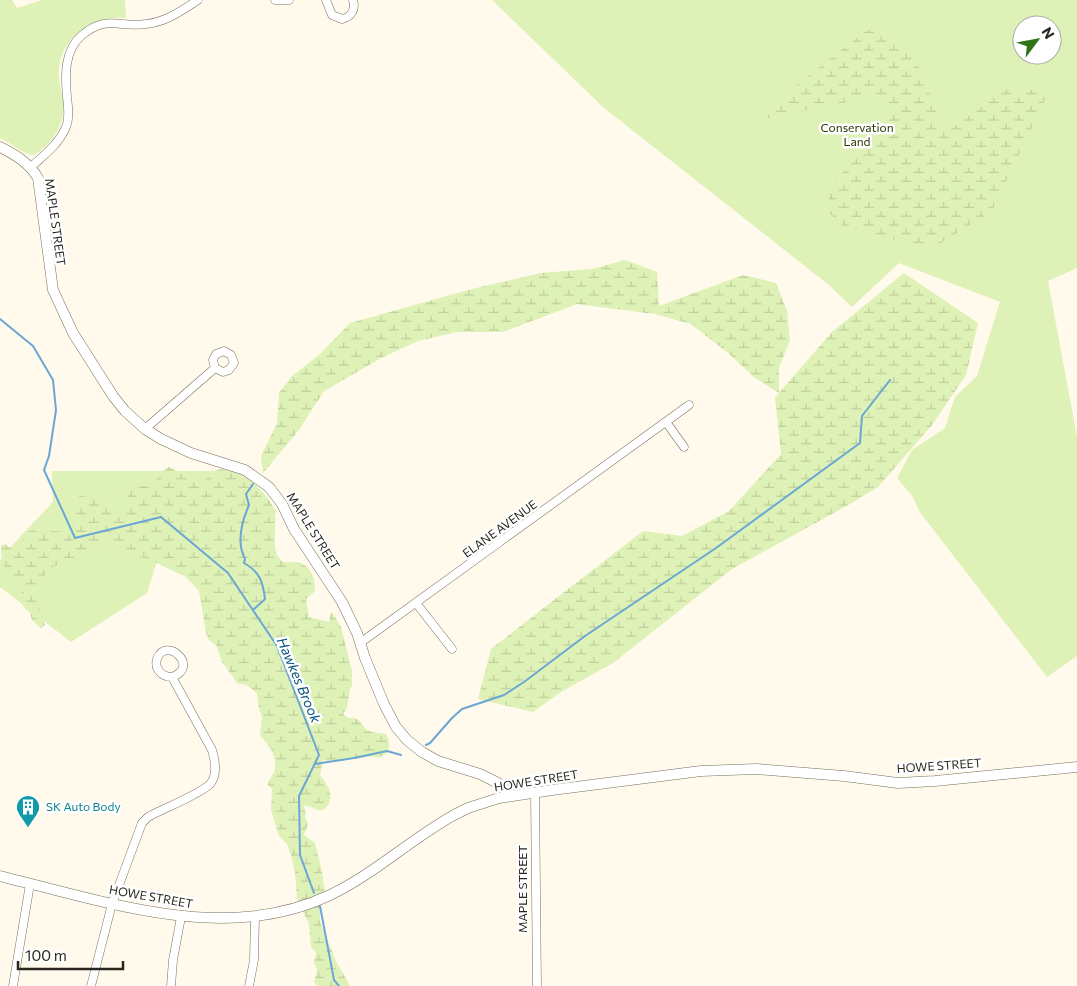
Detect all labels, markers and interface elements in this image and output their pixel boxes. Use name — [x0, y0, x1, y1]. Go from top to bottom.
north arrow — [1012, 15, 1062, 65]
text: N — [1038, 24, 1058, 42]
park label: Conservation Land — [820, 120, 894, 148]
street label: MAPLE STREET — [43, 177, 69, 267]
street label: MAPLE STREET — [285, 489, 343, 572]
street label: ELANE AVENUE — [460, 497, 539, 560]
water label: Hawkes Brook — [274, 635, 325, 725]
street label: HOWE STREET — [896, 755, 982, 775]
street label: HOWE STREET — [493, 766, 579, 794]
building icon: SK Auto Body — [15, 794, 41, 828]
place label: SK Auto Body — [46, 799, 121, 813]
street label: MAPLE STREET — [515, 845, 529, 933]
street label: HOWE STREET — [108, 882, 194, 910]
scale bar — [18, 938, 122, 970]
text: 100 m — [25, 946, 67, 964]

